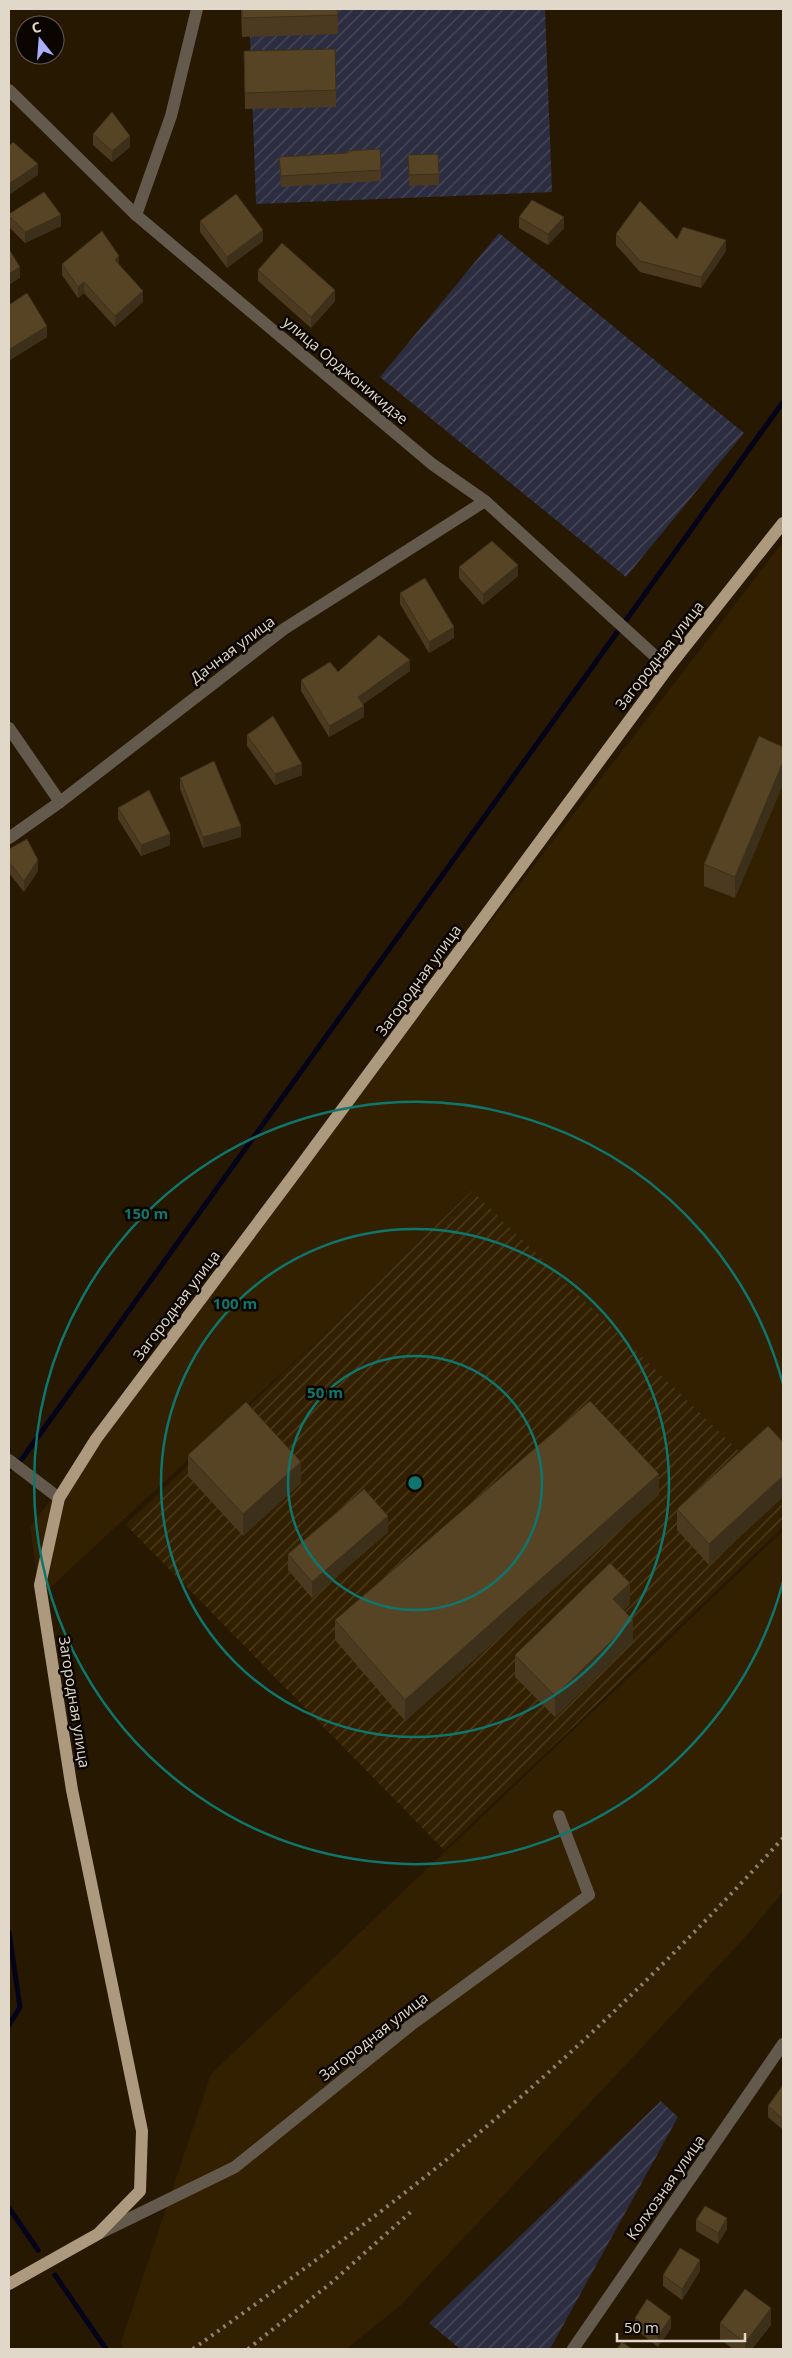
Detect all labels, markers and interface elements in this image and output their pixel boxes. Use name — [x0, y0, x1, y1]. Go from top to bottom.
north arrow — [15, 15, 65, 65]
text: С — [29, 17, 43, 37]
street label: улица Орджоникидзе — [279, 312, 413, 428]
street label: Загородная улица — [610, 597, 708, 713]
street label: Дачная улица — [186, 611, 278, 687]
street label: Загородная улица — [371, 920, 465, 1040]
text: 150 m — [124, 1203, 168, 1223]
street label: Загородная улица — [128, 1246, 224, 1364]
text: 100 m — [213, 1293, 257, 1313]
text: 50 m — [307, 1382, 343, 1402]
centre of rings — [406, 1474, 424, 1492]
street label: Загородная улица — [55, 1635, 95, 1769]
street label: Загородная улица — [315, 1987, 431, 2085]
street label: Колхозная улица — [621, 2130, 709, 2244]
scale bar — [617, 2310, 744, 2342]
text: 50 m — [624, 2317, 659, 2337]

